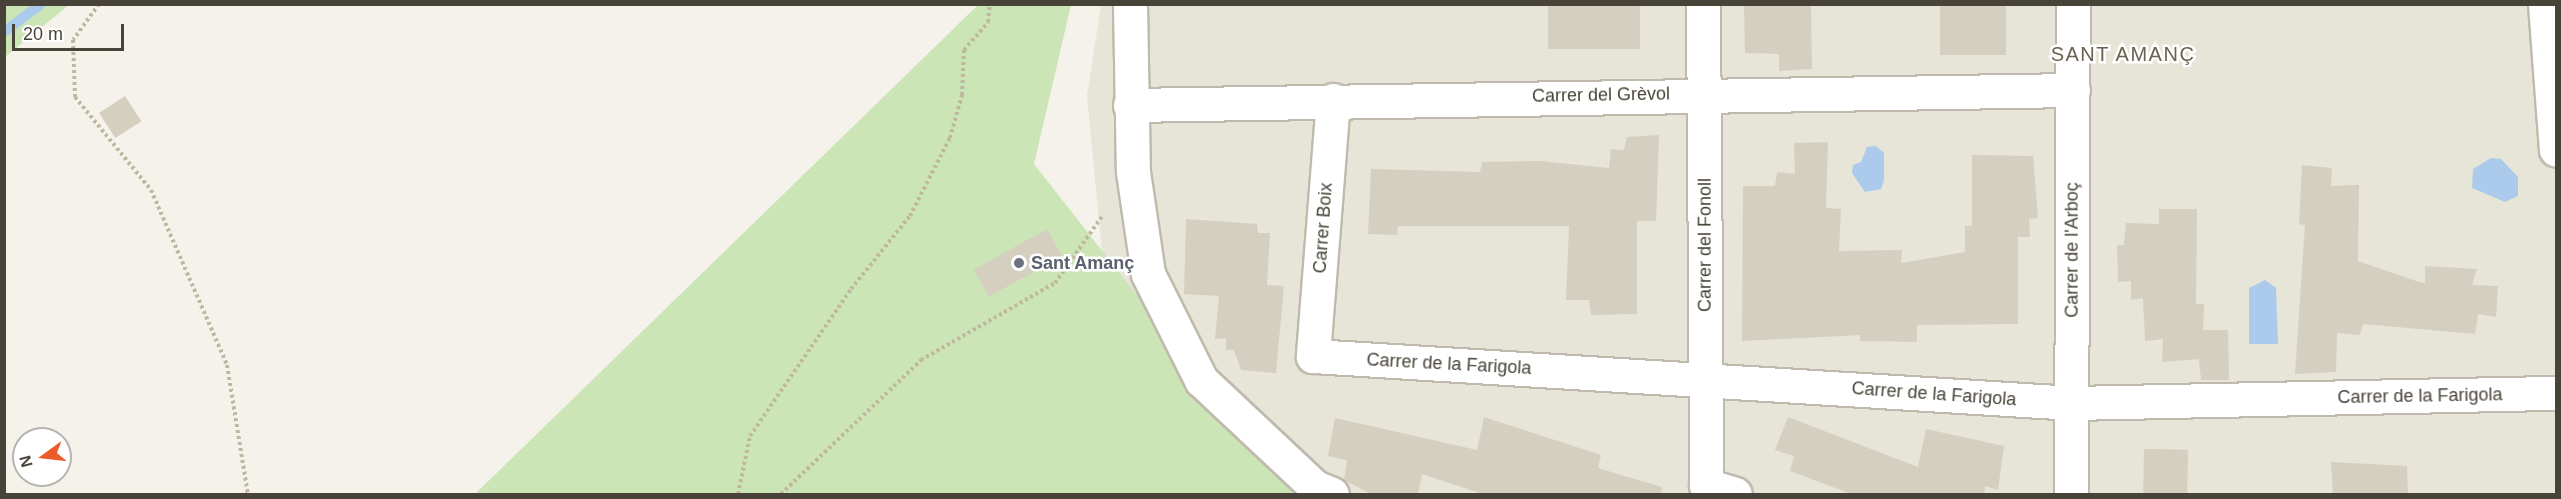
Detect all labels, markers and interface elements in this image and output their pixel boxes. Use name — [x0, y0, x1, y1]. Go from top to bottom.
scale bar — [15, 12, 128, 50]
text: 20 m — [23, 24, 63, 44]
district label: SANT AMANÇ — [2050, 42, 2196, 66]
street label: Carrer del Grèvol — [1532, 83, 1670, 107]
street label: Carrer del Fonoll — [1694, 178, 1716, 312]
street label: Carrer Boix — [1309, 182, 1337, 274]
street label: Carrer de l'Arboç — [2061, 182, 2083, 318]
place label: Sant Amanç — [1031, 252, 1135, 274]
marker: Sant Amanç — [1012, 256, 1026, 270]
street label: Carrer de la Farigola — [1366, 349, 1532, 379]
street label: Carrer de la Farigola — [1851, 377, 2017, 411]
street label: Carrer de la Farigola — [2337, 384, 2503, 408]
north arrow — [12, 427, 72, 487]
text: N — [16, 453, 36, 469]

